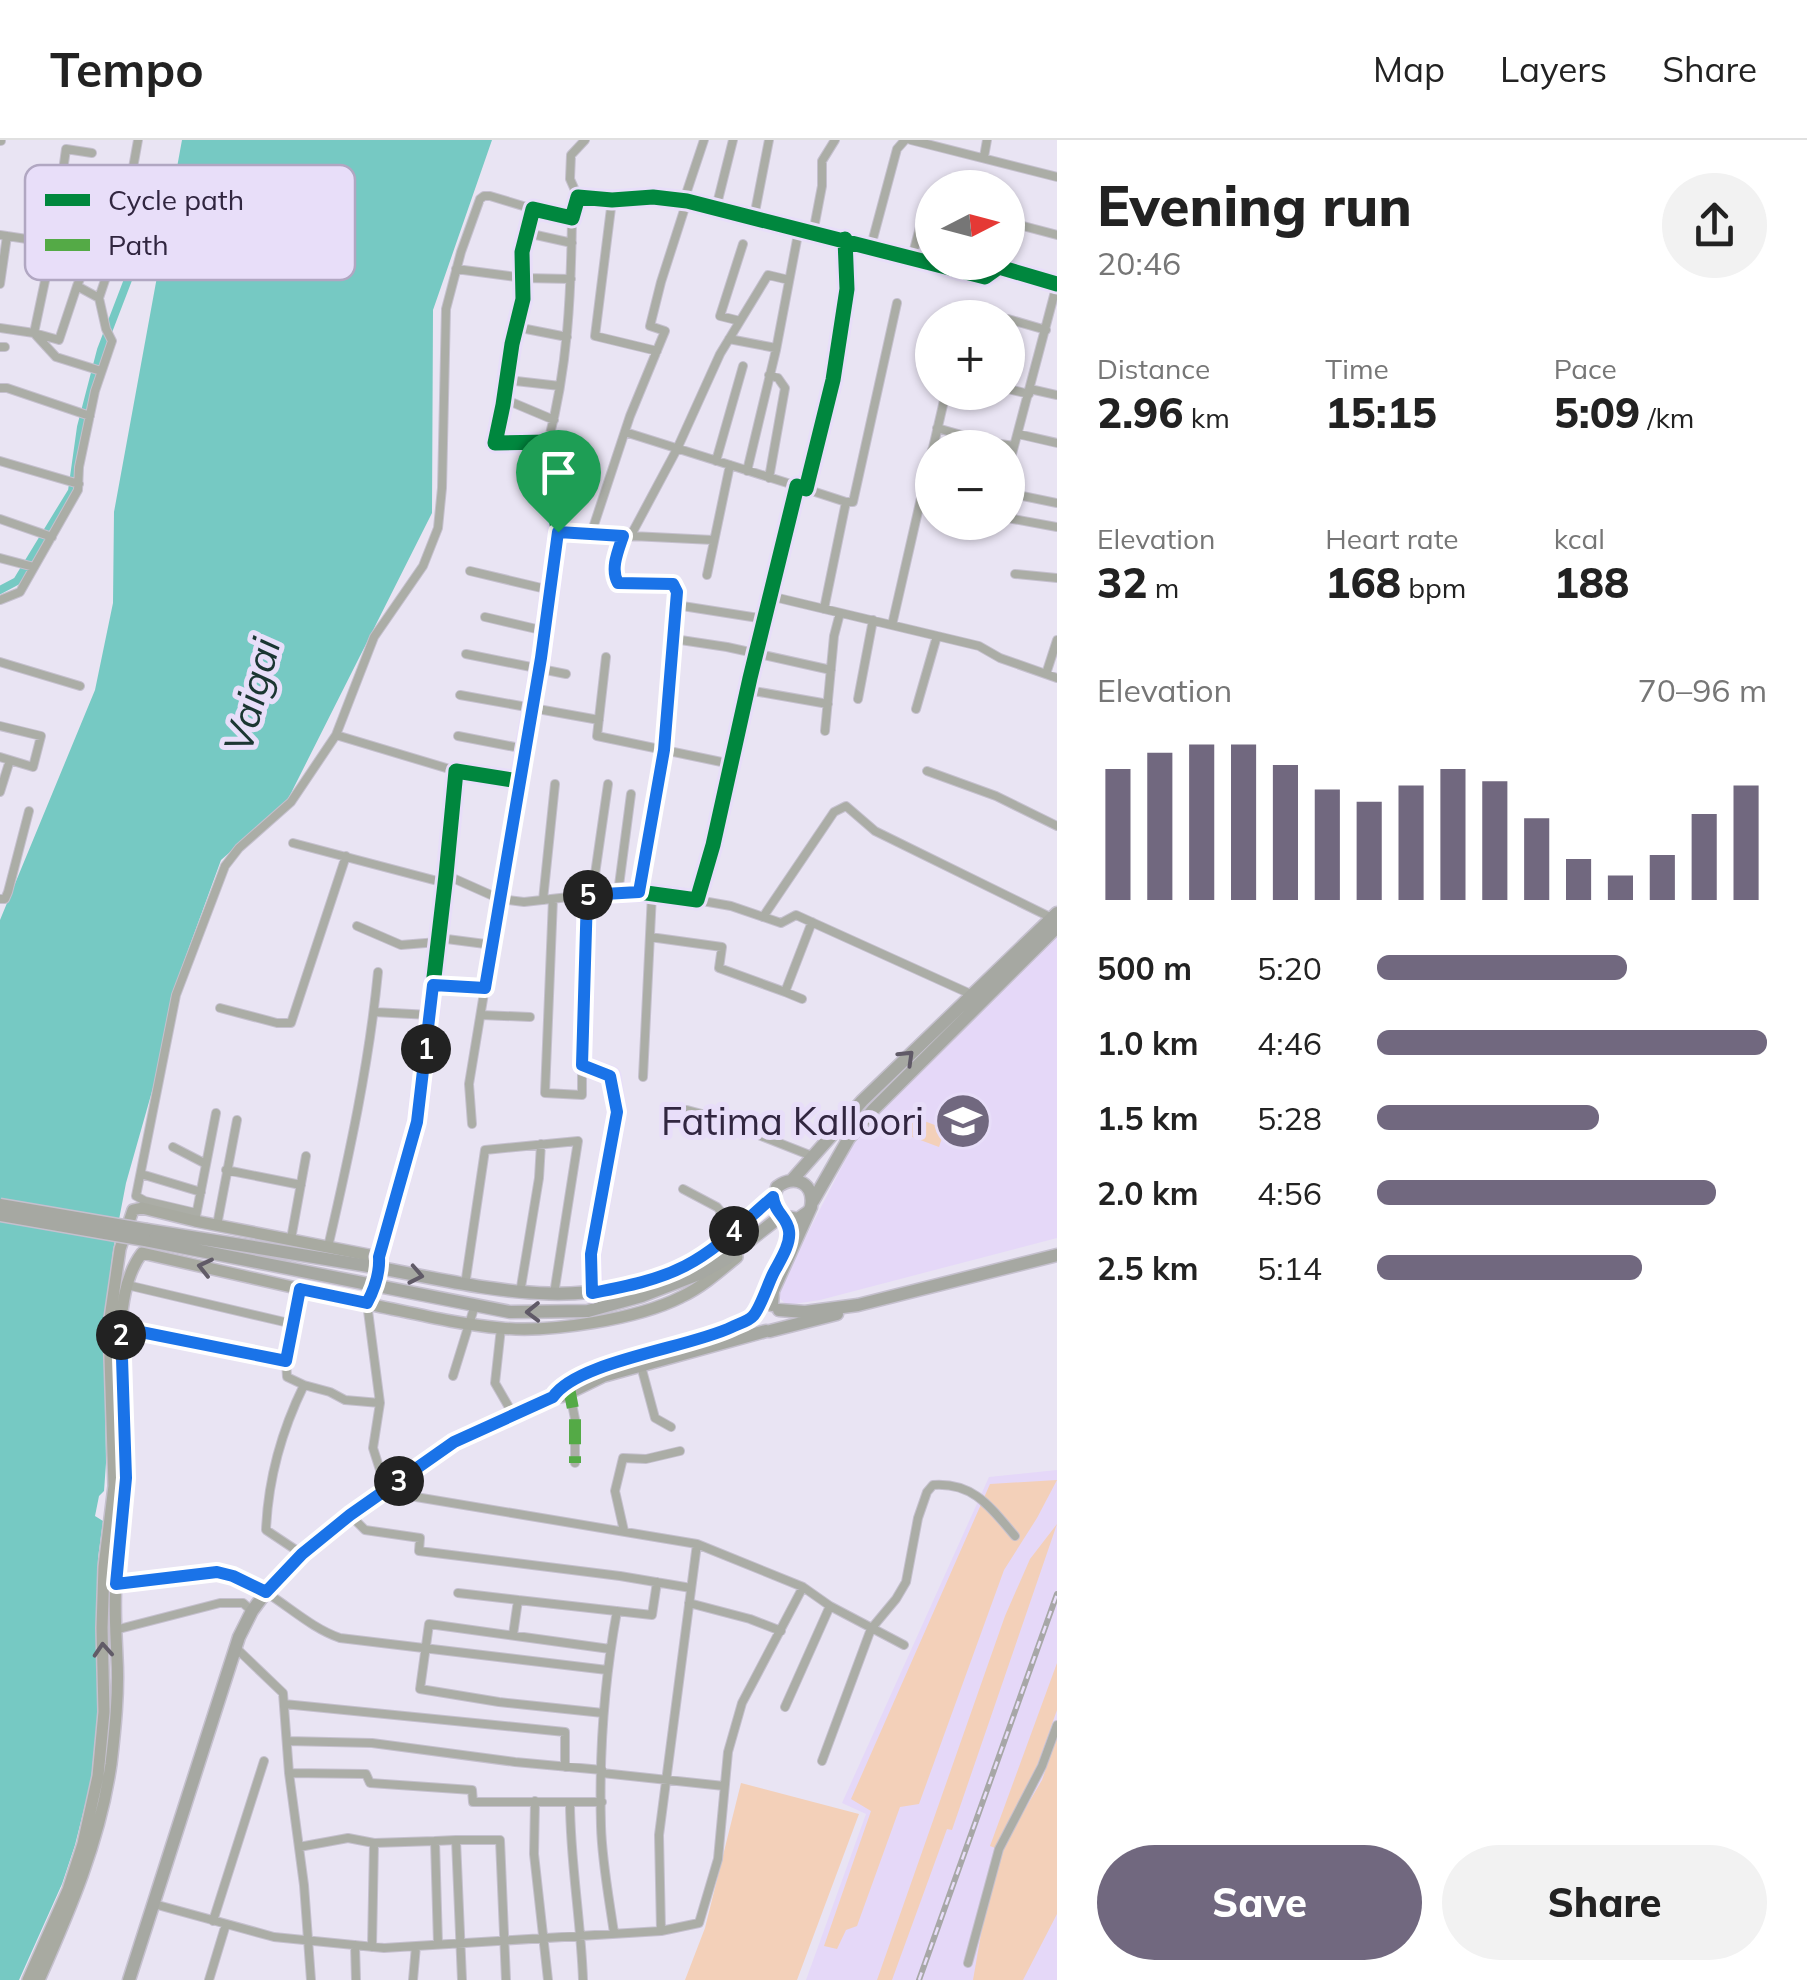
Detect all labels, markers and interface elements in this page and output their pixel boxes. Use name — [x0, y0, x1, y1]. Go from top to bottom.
text: Tempo — [50, 39, 204, 99]
text: Map — [1373, 47, 1445, 91]
text: Layers — [1500, 47, 1607, 91]
text: Share — [1662, 47, 1757, 91]
legend — [25, 165, 355, 280]
north arrow — [915, 170, 1025, 280]
map controls — [915, 170, 1025, 540]
text: Evening run — [1097, 171, 1412, 240]
button: share — [1662, 173, 1767, 278]
text: Cycle path — [108, 182, 244, 217]
text: Path — [108, 227, 169, 262]
text: 20:46 — [1097, 243, 1181, 283]
button: + — [915, 300, 1025, 410]
text: Distance — [1097, 351, 1210, 386]
text: Time — [1325, 351, 1389, 386]
text: Pace — [1554, 351, 1617, 386]
text: 2.96 — [1097, 386, 1184, 439]
text: 15:15 — [1325, 386, 1437, 439]
text: 5:09 — [1554, 386, 1640, 439]
text: km — [1184, 400, 1230, 435]
text: /km — [1640, 400, 1694, 435]
pin — [516, 430, 601, 533]
button: − — [915, 430, 1025, 540]
icon: arrive — [531, 445, 586, 500]
text: Elevation — [1097, 521, 1215, 556]
text: Heart rate — [1325, 521, 1459, 556]
text: kcal — [1554, 521, 1605, 556]
text: 32 — [1097, 556, 1147, 609]
text: 168 — [1325, 556, 1401, 609]
text: 188 — [1554, 556, 1629, 609]
text: m — [1147, 570, 1179, 605]
text: bpm — [1401, 570, 1466, 605]
water label: Vaigai — [212, 632, 290, 758]
text: Elevation — [1097, 670, 1232, 710]
text: 70–96 m — [1638, 670, 1767, 710]
pin: 5 — [563, 870, 613, 920]
text: 5 — [580, 877, 596, 912]
text: 500 m — [1097, 948, 1192, 988]
text: 5:20 — [1257, 948, 1322, 988]
text: 1.0 km — [1097, 1023, 1199, 1063]
text: 4:46 — [1257, 1023, 1322, 1063]
pin: 1 — [401, 1024, 451, 1074]
text: 1 — [418, 1031, 434, 1066]
one-way arrow — [896, 1051, 914, 1069]
school or university icon: Fatima Kalloori — [933, 1091, 993, 1151]
place label: Fatima Kalloori — [661, 1097, 924, 1145]
text: 1.5 km — [1097, 1098, 1199, 1138]
text: 5:28 — [1257, 1098, 1322, 1138]
text: 2.0 km — [1097, 1173, 1199, 1213]
text: 4:56 — [1257, 1173, 1322, 1213]
pin: 4 — [709, 1206, 759, 1256]
text: 4 — [726, 1213, 742, 1248]
text: 2.5 km — [1097, 1248, 1199, 1288]
text: 5:14 — [1257, 1248, 1322, 1288]
one-way arrow — [197, 1258, 214, 1279]
one-way arrow — [407, 1264, 424, 1285]
one-way arrow — [525, 1301, 541, 1322]
pin: 2 — [96, 1310, 146, 1360]
text: 2 — [113, 1317, 129, 1352]
pin: 3 — [374, 1456, 424, 1506]
text: 3 — [391, 1463, 407, 1498]
one-way arrow — [93, 1642, 114, 1658]
button: Save — [1097, 1845, 1422, 1960]
button: Share — [1442, 1845, 1767, 1960]

